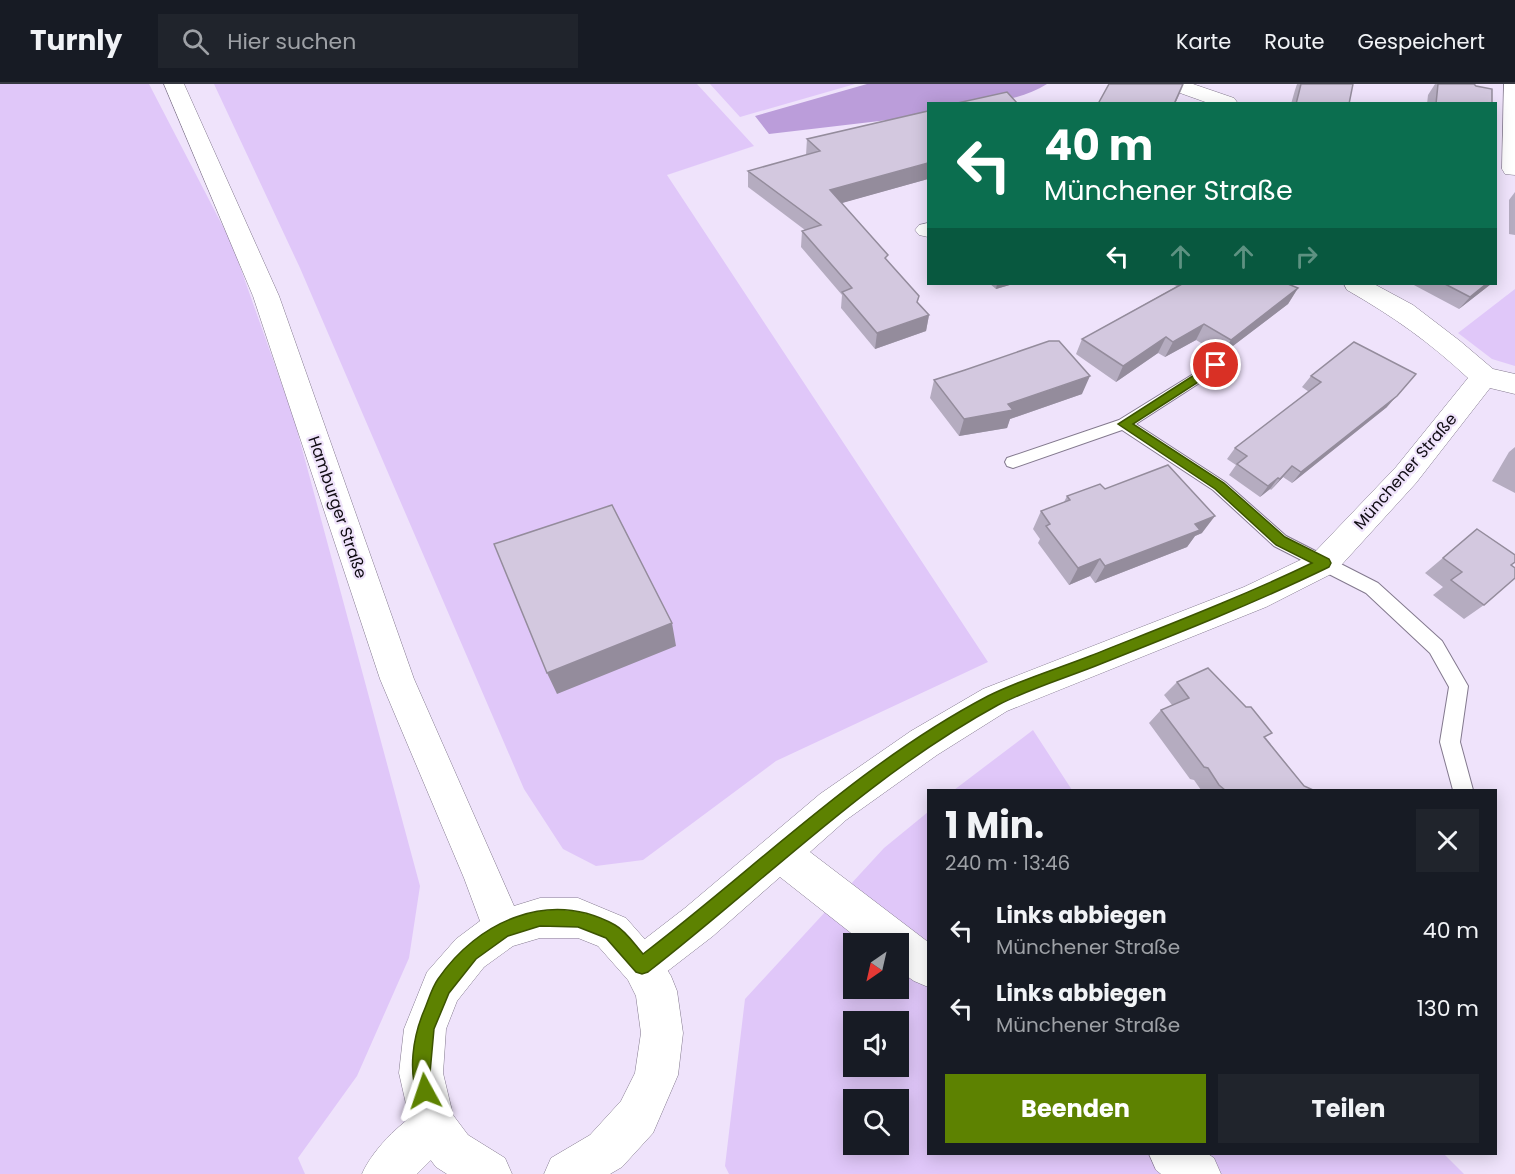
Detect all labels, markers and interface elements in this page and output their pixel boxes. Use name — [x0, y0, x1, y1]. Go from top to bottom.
search box — [158, 14, 578, 68]
text: Turnly — [30, 21, 122, 60]
icon: search — [179, 25, 212, 58]
text: Hier suchen — [227, 26, 356, 57]
text: Karte — [1176, 27, 1231, 56]
text: Route — [1264, 27, 1325, 56]
text: Gespeichert — [1358, 27, 1485, 56]
text: 40 m — [1044, 116, 1153, 175]
icon: left — [945, 126, 1023, 204]
text: Münchener Straße — [1044, 172, 1293, 209]
icon: left — [1101, 240, 1134, 273]
icon: ahead — [1164, 240, 1197, 273]
icon: ahead — [1227, 240, 1260, 273]
icon: right — [1290, 240, 1323, 273]
pin — [1190, 339, 1241, 390]
icon: arrive — [1199, 348, 1232, 381]
street label: Münchener Straße — [1348, 408, 1462, 534]
street label: Hamburger Straße — [302, 433, 373, 582]
text: 1 Min. — [945, 800, 1044, 851]
button: close — [1416, 809, 1479, 872]
text: 240 m · 13:46 — [945, 849, 1070, 877]
text: Links abbiegen — [996, 900, 1167, 931]
icon: left — [945, 914, 978, 947]
text: 40 m — [1423, 915, 1479, 946]
north arrow — [843, 933, 909, 999]
map controls — [843, 933, 909, 1155]
text: Münchener Straße — [996, 933, 1180, 961]
text: Links abbiegen — [996, 978, 1167, 1009]
icon: left — [945, 992, 978, 1025]
text: 130 m — [1417, 993, 1479, 1024]
button: sound — [843, 1011, 909, 1077]
text: Münchener Straße — [996, 1011, 1180, 1039]
position arrow — [393, 1059, 457, 1123]
button: Beenden — [945, 1074, 1206, 1143]
button: Teilen — [1218, 1074, 1479, 1143]
button: search — [843, 1089, 909, 1155]

